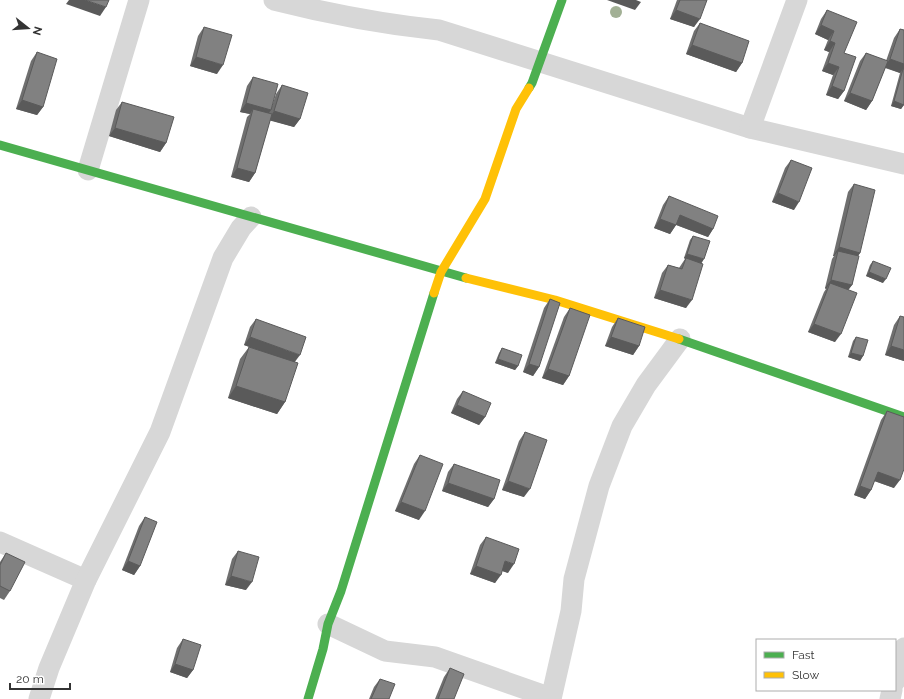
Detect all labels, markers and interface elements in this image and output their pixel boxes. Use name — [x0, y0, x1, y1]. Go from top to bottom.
north arrow — [8, 8, 48, 48]
text: N — [30, 25, 45, 37]
legend — [756, 639, 896, 691]
text: Fast — [792, 648, 815, 662]
scale bar — [10, 665, 70, 691]
text: Slow — [792, 668, 819, 682]
text: 20 m — [16, 672, 44, 686]

